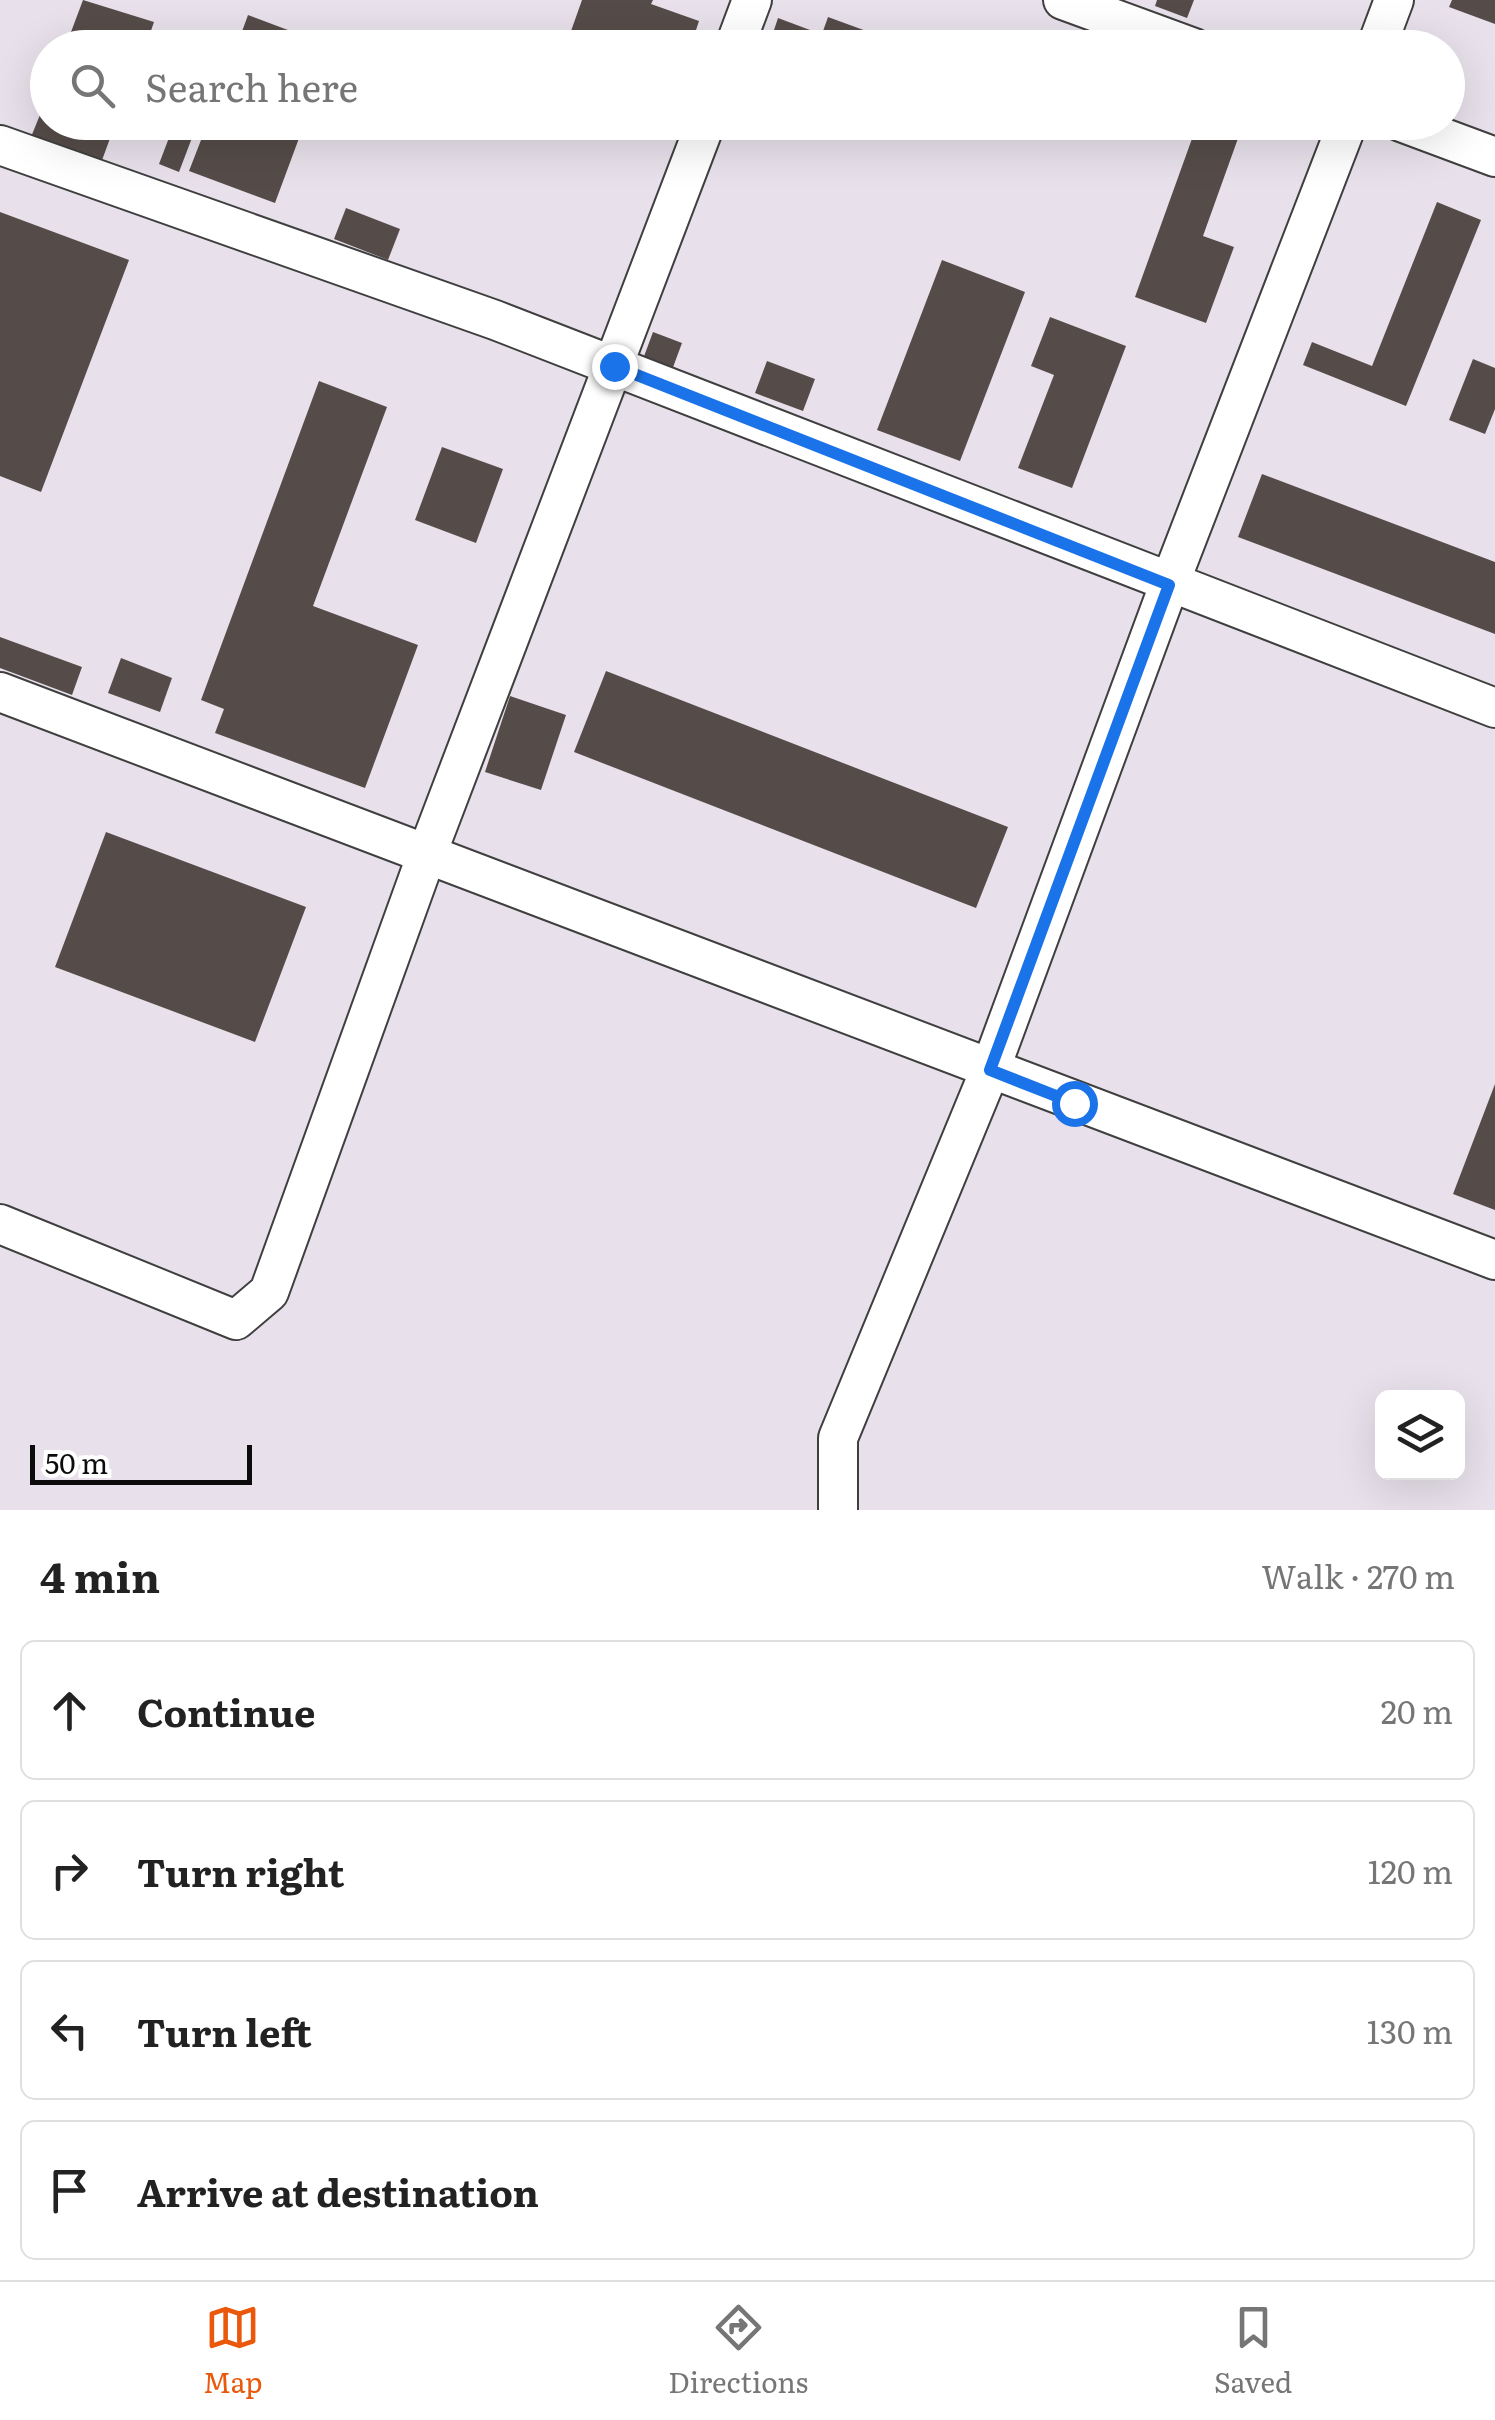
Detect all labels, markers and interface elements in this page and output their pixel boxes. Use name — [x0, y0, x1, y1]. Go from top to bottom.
search box — [30, 30, 1465, 140]
text: Search here — [145, 57, 358, 114]
icon: search — [65, 58, 120, 113]
route end — [592, 344, 638, 390]
route start — [1052, 1081, 1098, 1127]
map controls — [1375, 1390, 1465, 1480]
button: layers — [1375, 1390, 1465, 1480]
scale bar — [30, 1440, 252, 1484]
text: 50 m — [45, 1441, 108, 1483]
text: 4 min — [40, 1544, 160, 1606]
text: Walk · 270 m — [1262, 1551, 1455, 1599]
text: Continue — [137, 1682, 315, 1739]
icon: ahead — [42, 1683, 97, 1738]
text: 20 m — [1381, 1686, 1453, 1734]
text: Turn right — [137, 1842, 344, 1899]
icon: right — [42, 1843, 97, 1898]
text: 120 m — [1368, 1846, 1453, 1894]
text: Turn left — [137, 2002, 312, 2059]
icon: left — [42, 2003, 97, 2058]
text: 130 m — [1367, 2006, 1453, 2054]
text: Arrive at destination — [137, 2162, 539, 2219]
icon: arrive — [42, 2163, 97, 2218]
tab: Map — [203, 2300, 263, 2402]
tab: Directions — [668, 2300, 808, 2402]
tab: Saved — [1214, 2300, 1292, 2402]

